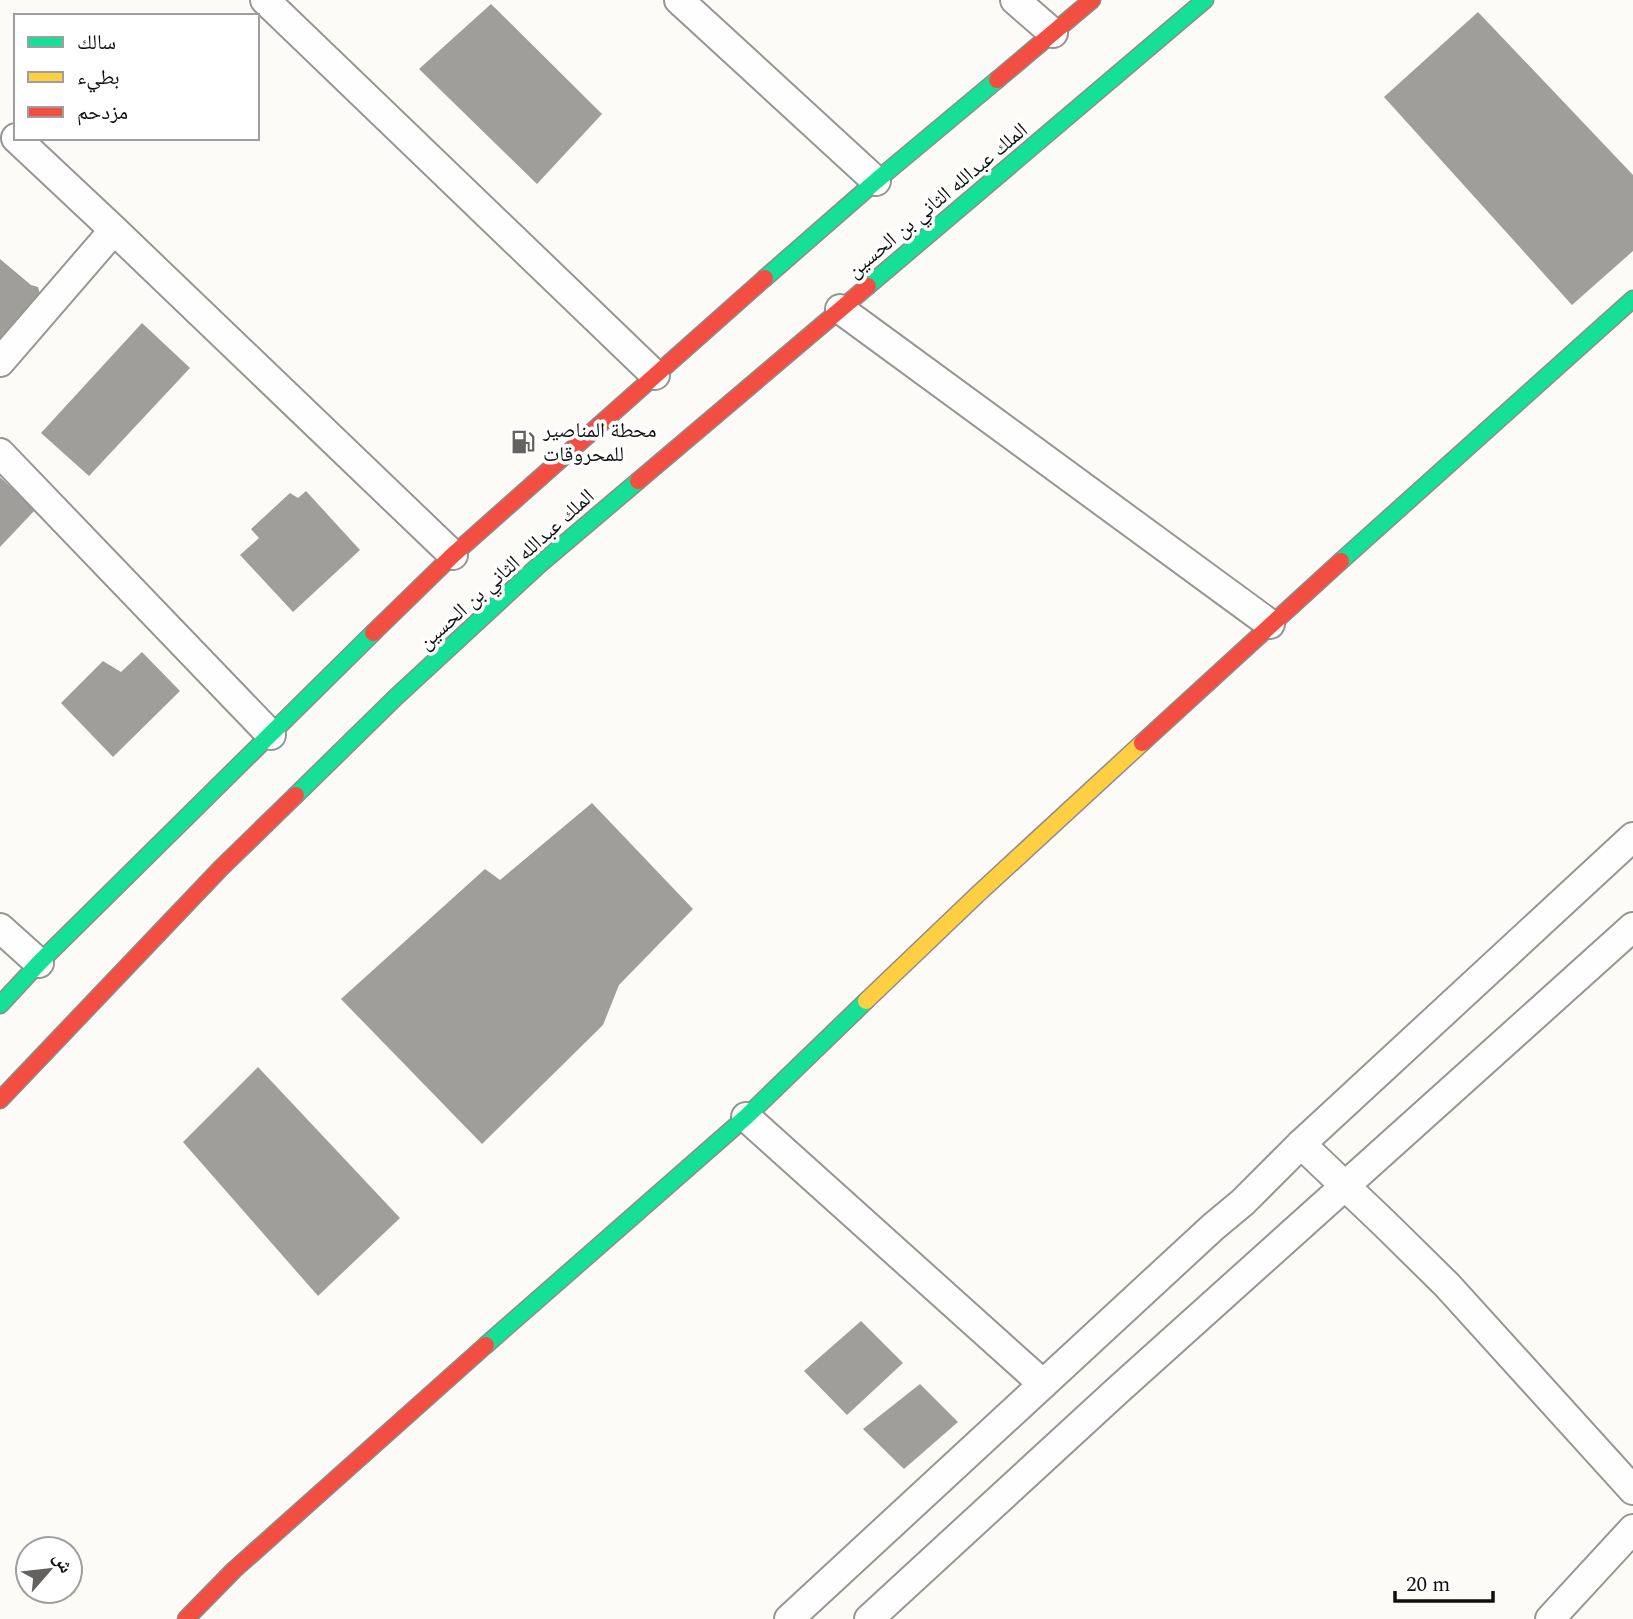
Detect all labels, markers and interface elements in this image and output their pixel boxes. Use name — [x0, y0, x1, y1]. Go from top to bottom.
legend — [14, 14, 259, 140]
text: سالك — [77, 27, 116, 59]
text: بطيء — [77, 62, 120, 94]
text: مزدحم — [77, 97, 128, 129]
street label: الملك عبدالله الثاني بن الحسين — [840, 115, 1035, 286]
place label: محطة المناصير للمحروقات — [542, 415, 657, 471]
fuel station icon: محطة المناصير للمحروقات — [509, 428, 537, 456]
street label: الملك عبدالله الثاني بن الحسين — [411, 481, 602, 658]
north arrow — [14, 1535, 84, 1605]
text: ش — [45, 1547, 80, 1578]
scale bar — [1395, 1560, 1493, 1604]
text: 20 m — [1406, 1569, 1450, 1601]

